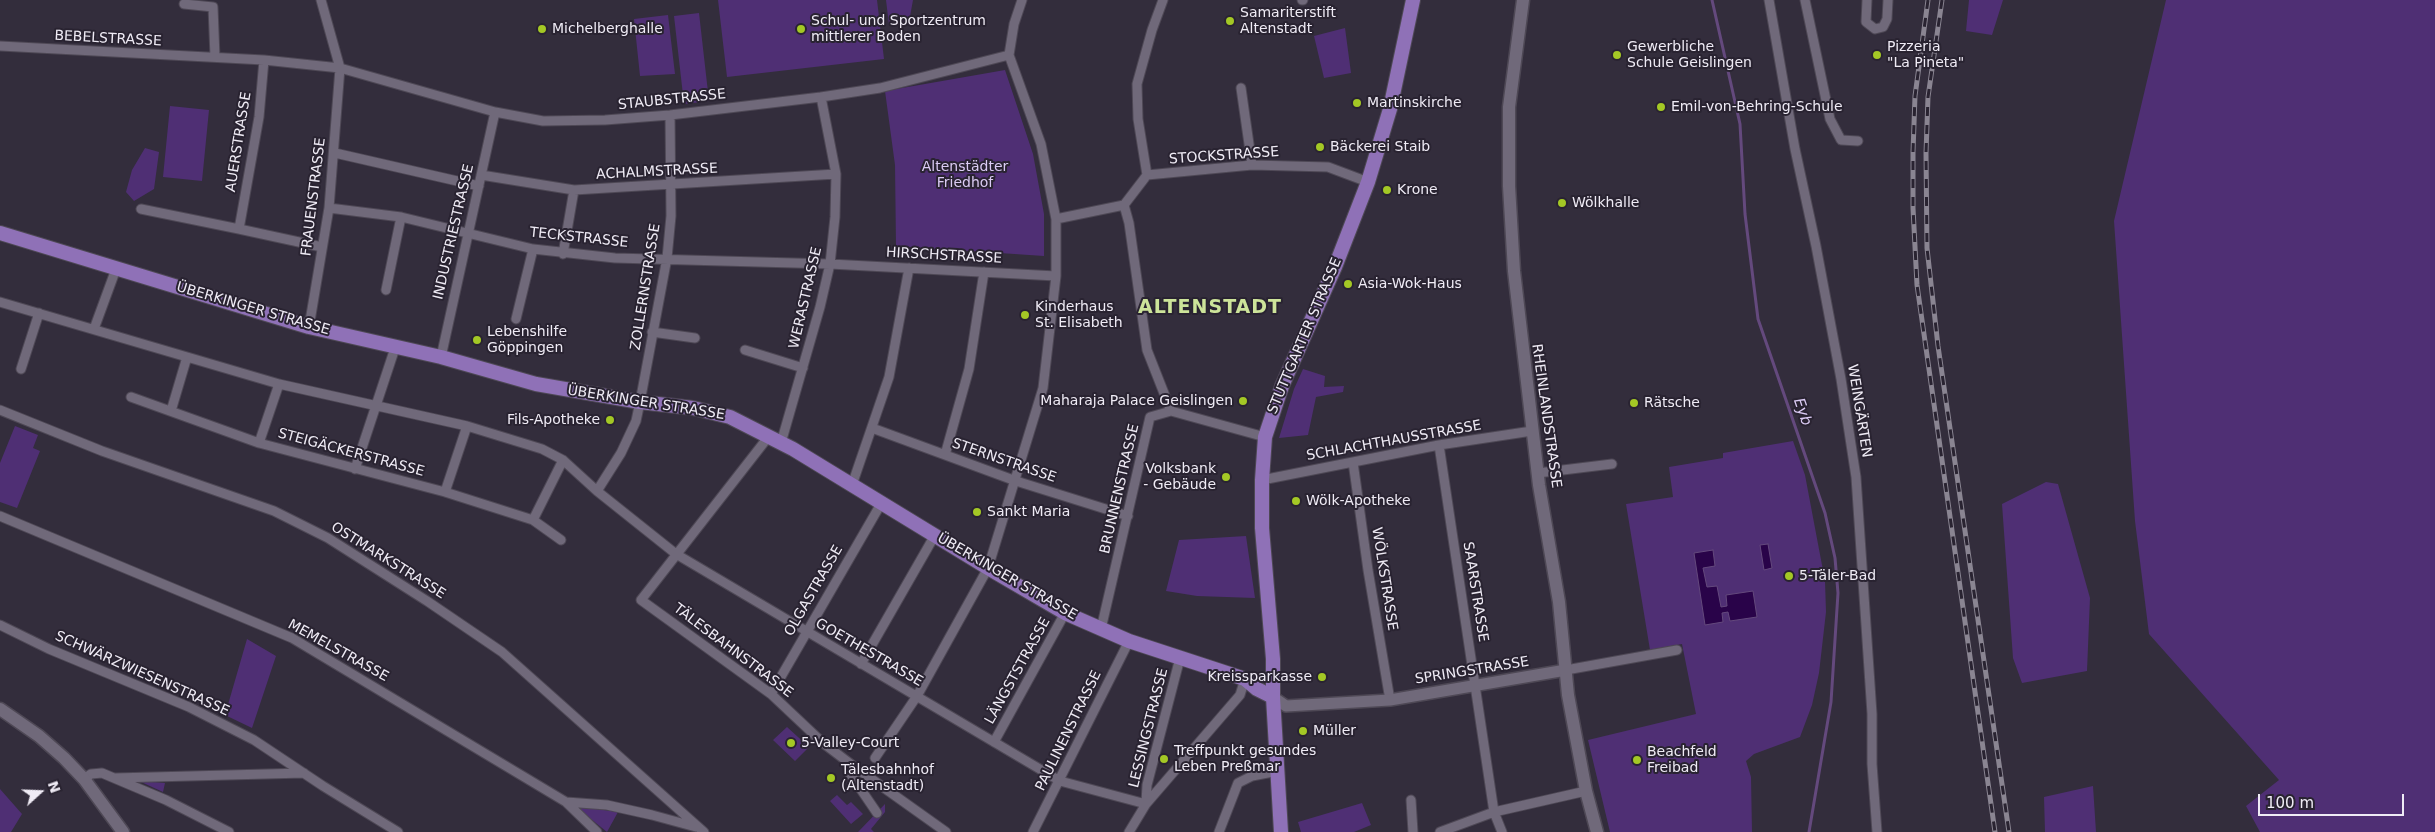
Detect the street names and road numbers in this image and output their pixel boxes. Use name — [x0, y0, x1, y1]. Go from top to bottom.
street label: BEBELSTRASSE — [54, 28, 162, 50]
street label: STAUBSTRASSE — [617, 86, 727, 114]
street label: AUERSTRASSE — [223, 91, 255, 193]
street label: FRAUENSTRASSE — [298, 137, 330, 257]
street label: STOCKSTRASSE — [1168, 144, 1280, 168]
street label: ACHALMSTRASSE — [596, 160, 718, 184]
street label: INDUSTRIESTRASSE — [430, 163, 478, 301]
street label: ZOLLERNSTRASSE — [628, 222, 664, 352]
street label: TECKSTRASSE — [529, 224, 629, 252]
street label: WERASTRASSE — [786, 245, 826, 351]
street label: HIRSCHSTRASSE — [885, 245, 1003, 267]
street label: STUTTGARTER STRASSE — [1264, 255, 1346, 417]
street label: ÜBERKINGER STRASSE — [174, 279, 332, 339]
street label: RHEINLANDSTRASSE — [1528, 343, 1564, 489]
street label: WEINGÄRTEN — [1843, 363, 1875, 459]
street label: ÜBERKINGER STRASSE — [566, 382, 726, 424]
street label: SCHLACHTHAUSSTRASSE — [1305, 417, 1483, 465]
street label: BRUNNENSTRASSE — [1097, 422, 1143, 556]
street label: STEIGÄCKERSTRASSE — [276, 425, 426, 481]
street label: STERNSTRASSE — [950, 435, 1058, 487]
street label: OSTMARKSTRASSE — [328, 519, 448, 603]
street label: WÖLKSTRASSE — [1368, 526, 1400, 632]
street label: ÜBERKINGER STRASSE — [934, 530, 1080, 624]
street label: SAARSTRASSE — [1459, 541, 1491, 643]
street label: OLGASTRASSE — [781, 543, 847, 639]
street label: TÄLESBAHNSTRASSE — [670, 600, 796, 702]
street label: GOETHESTRASSE — [812, 615, 926, 691]
street label: LÄNGSTSTRASSE — [982, 615, 1054, 727]
street label: MEMELSTRASSE — [285, 616, 391, 686]
street label: SCHWÄRZWIESENSTRASSE — [52, 628, 232, 720]
street label: SPRINGSTRASSE — [1414, 654, 1530, 688]
street label: LESSINGSTRASSE — [1126, 666, 1172, 790]
street label: PAULINENSTRASSE — [1033, 668, 1105, 794]

